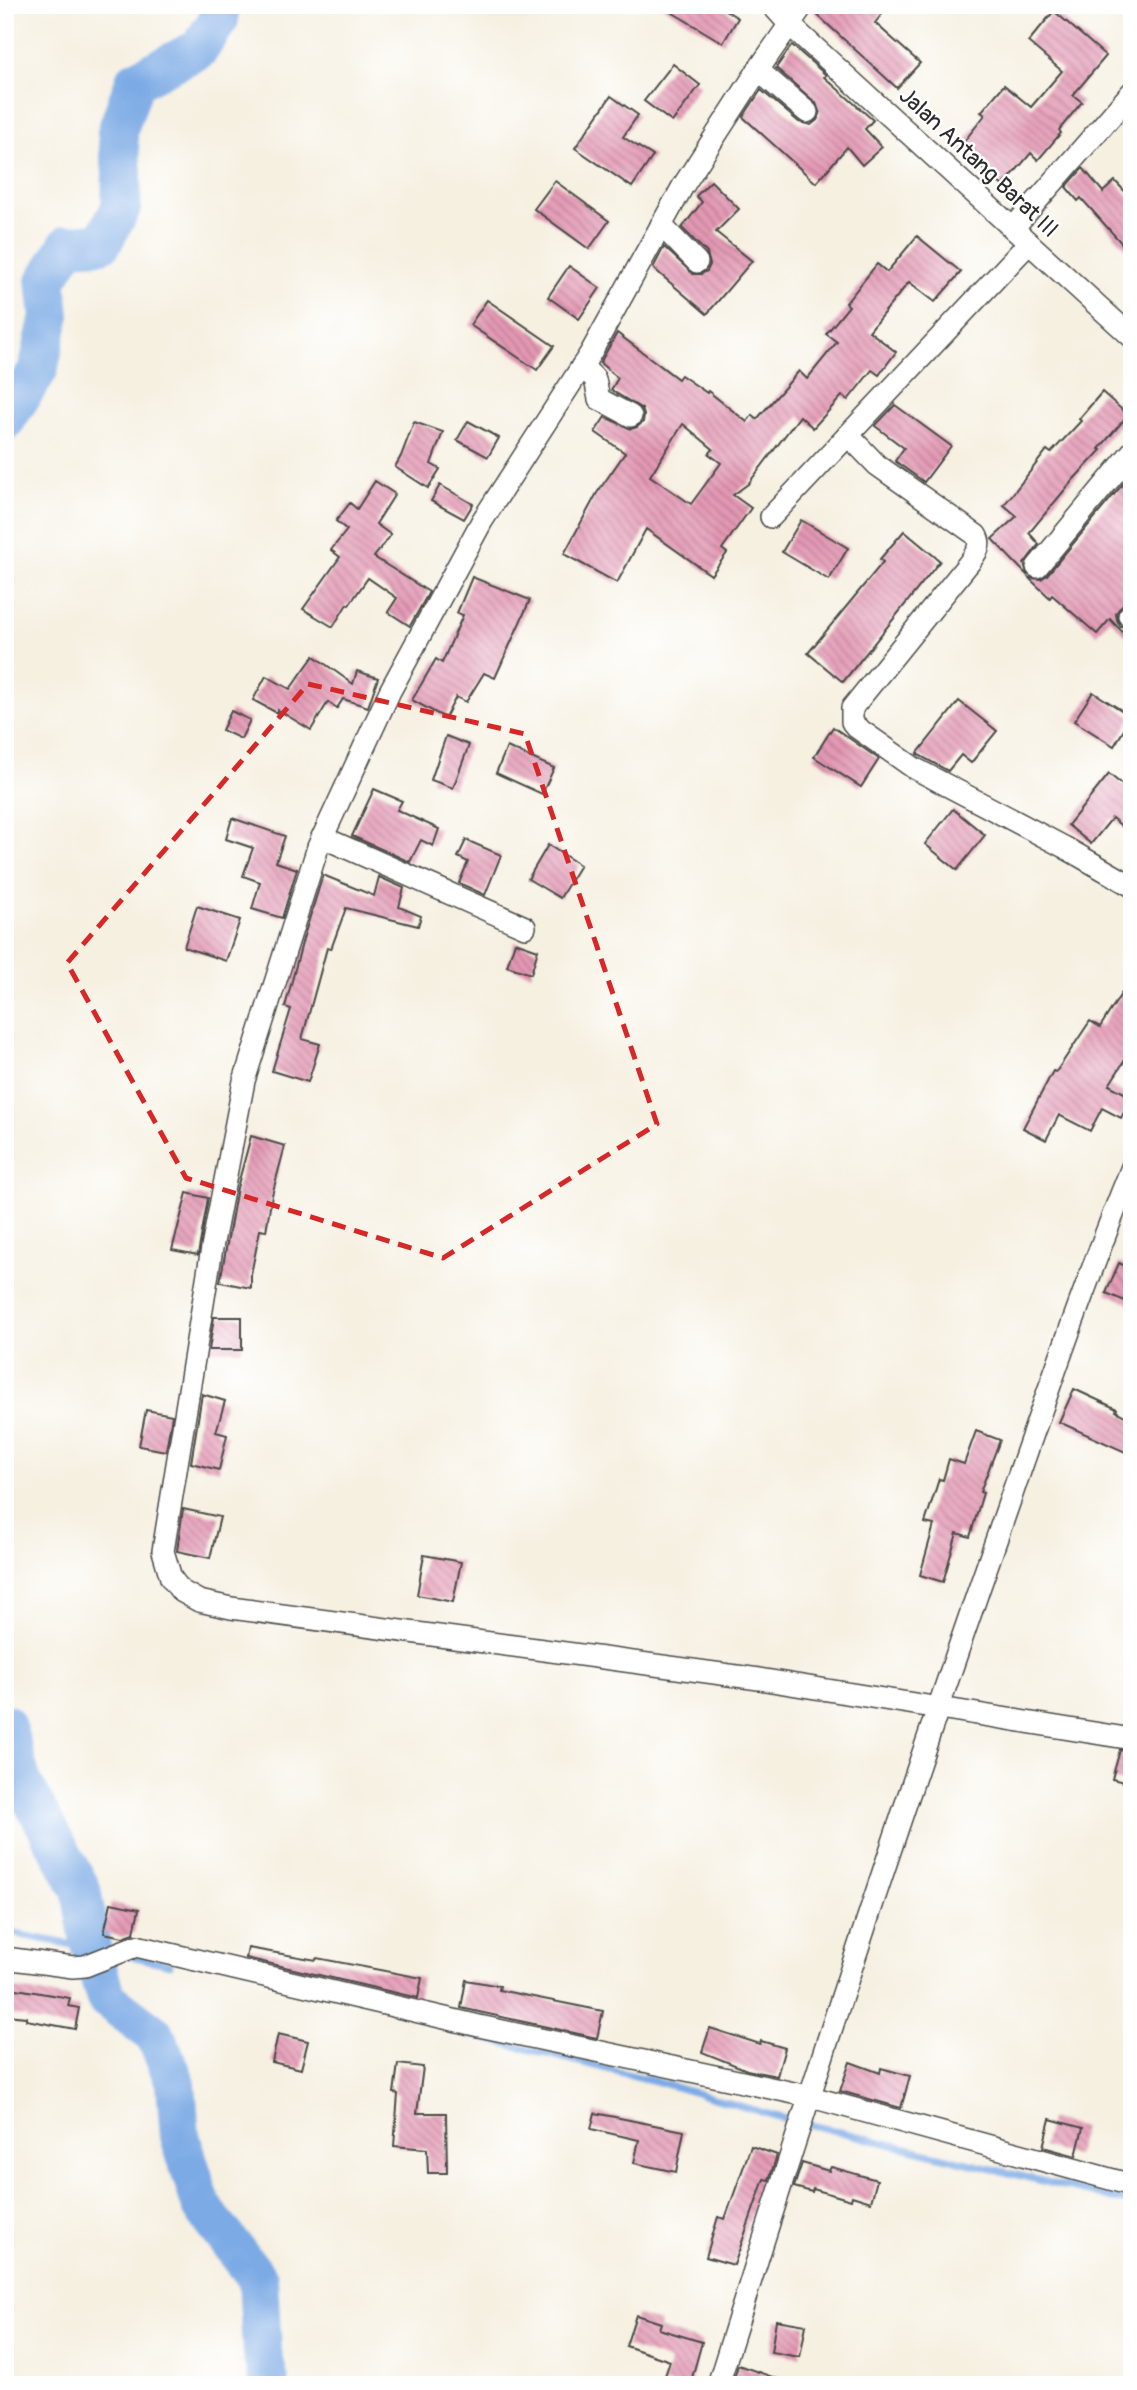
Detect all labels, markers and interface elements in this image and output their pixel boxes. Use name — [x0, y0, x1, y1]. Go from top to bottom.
street label: Jalan Antang Barat III — [893, 81, 1064, 244]

